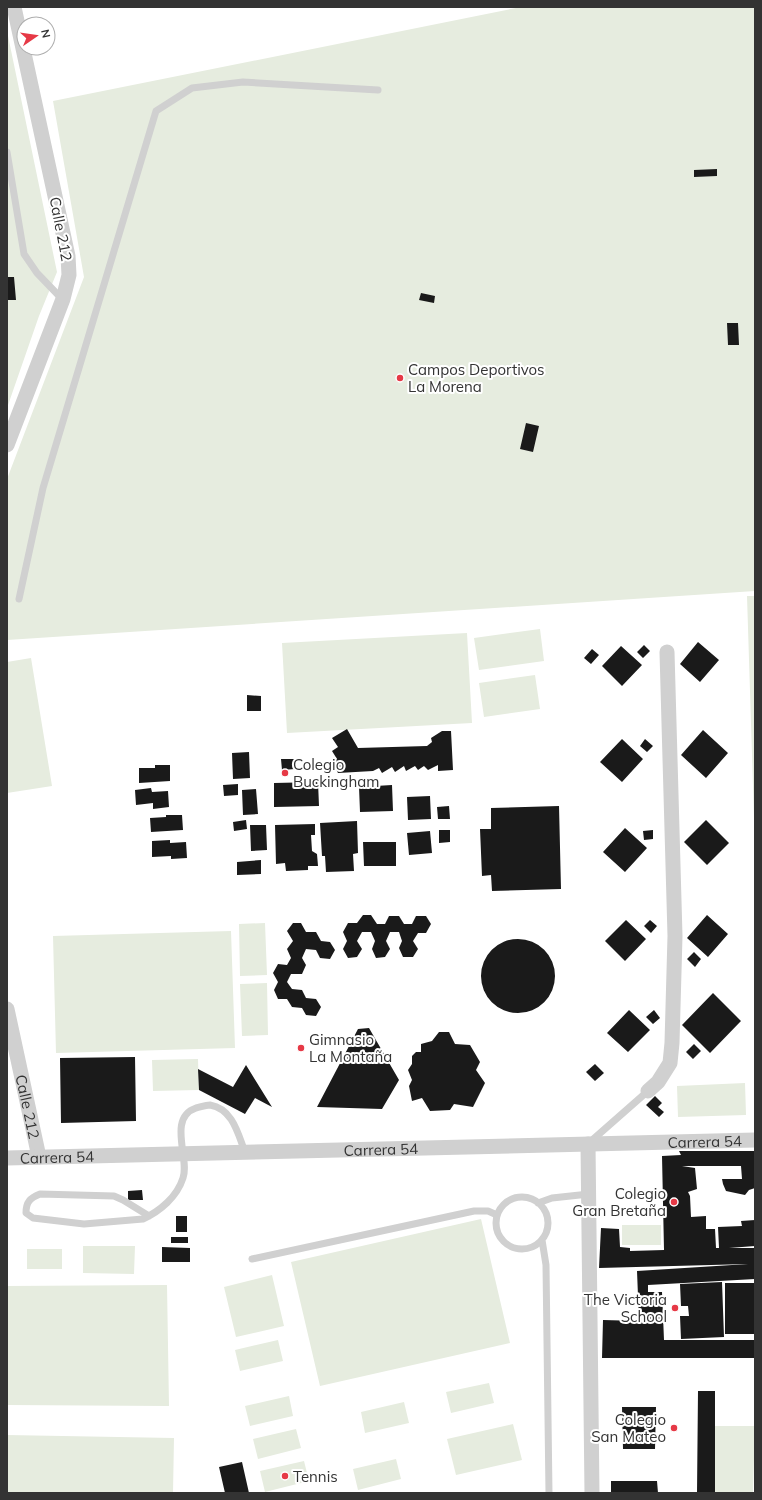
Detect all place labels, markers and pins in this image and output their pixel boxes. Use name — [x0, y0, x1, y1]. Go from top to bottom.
place label: Campos Deportivos La Morena — [408, 360, 545, 396]
marker: Campos Deportivos La Morena — [395, 373, 405, 383]
place label: Colegio Buckingham — [293, 755, 379, 791]
marker: Colegio Buckingham — [280, 768, 290, 778]
place label: Gimnasio La Montaña — [309, 1030, 392, 1066]
marker: Gimnasio La Montaña — [296, 1043, 306, 1053]
place label: Colegio Gran Bretaña — [572, 1184, 666, 1220]
marker: Colegio Gran Bretaña — [669, 1197, 679, 1207]
place label: The Victoria School — [584, 1290, 667, 1326]
marker: The Victoria School — [670, 1303, 680, 1313]
place label: Colegio San Mateo — [591, 1410, 666, 1446]
marker: Colegio San Mateo — [669, 1423, 679, 1433]
place label: Tennis — [293, 1467, 338, 1486]
marker: Tennis — [280, 1471, 290, 1481]

